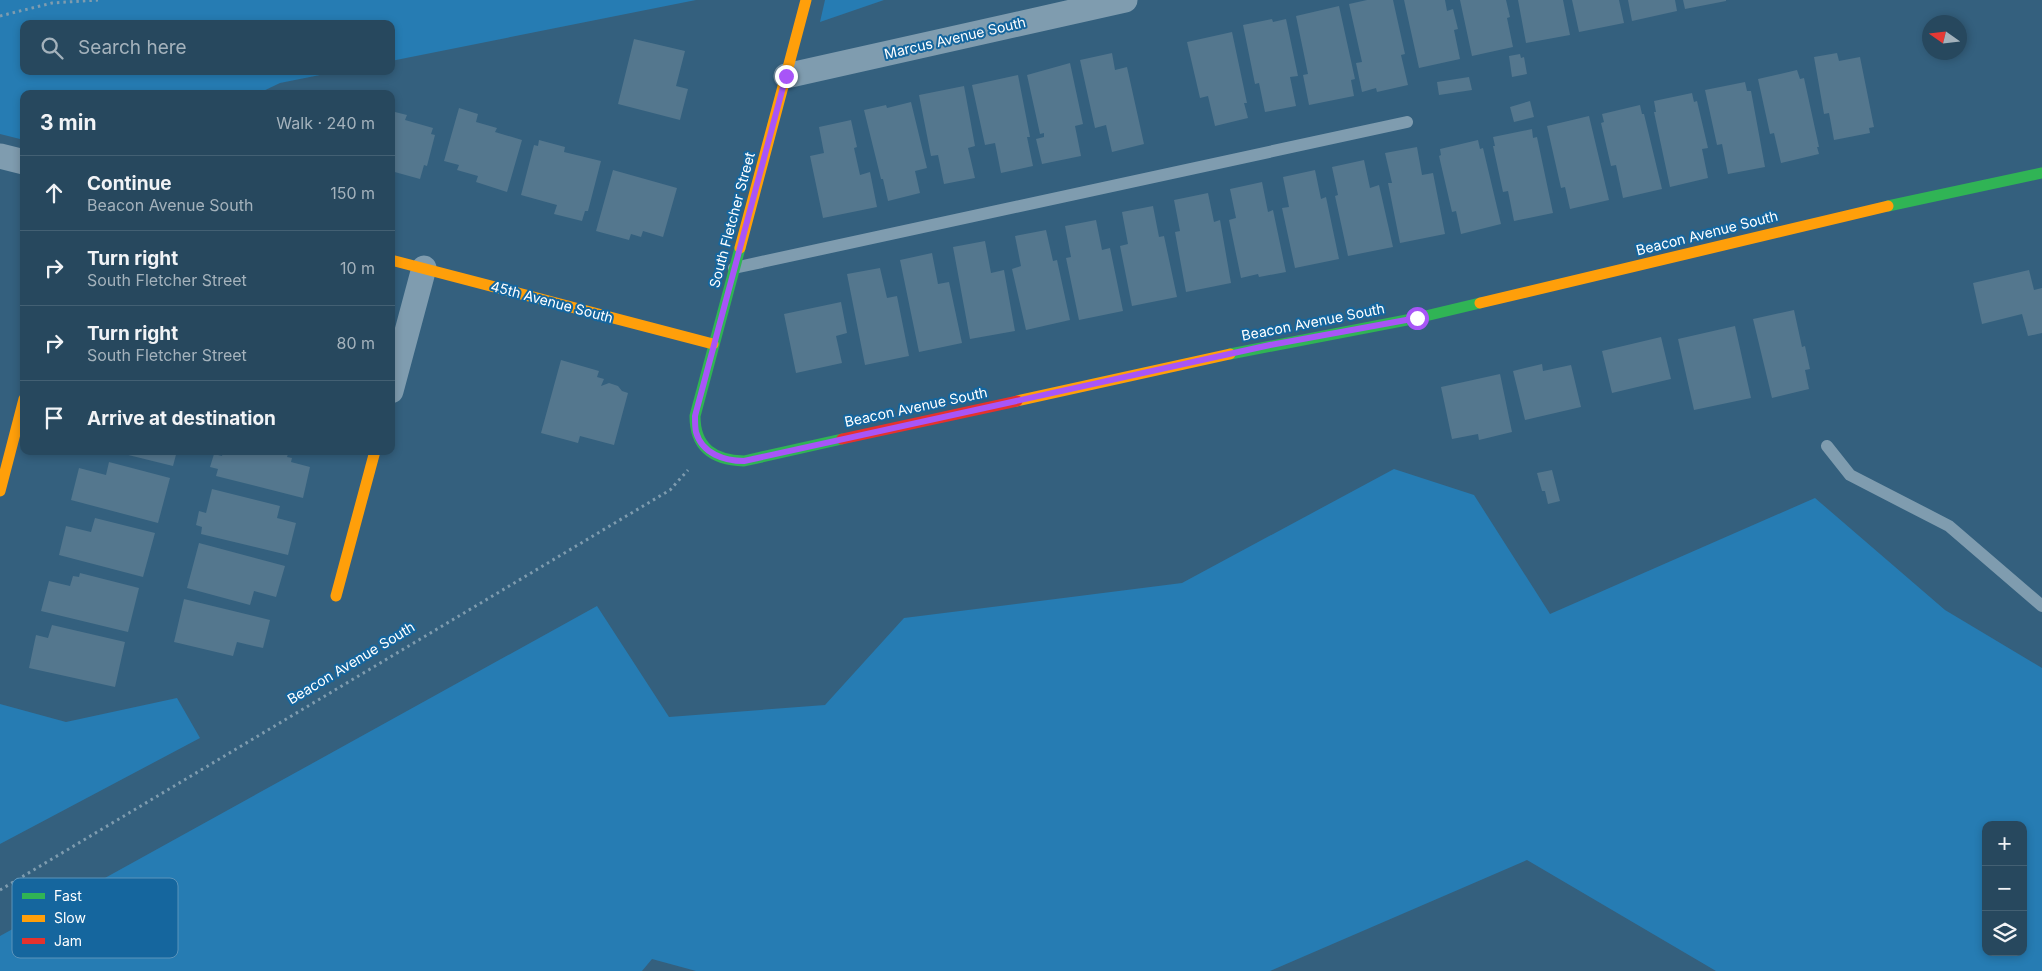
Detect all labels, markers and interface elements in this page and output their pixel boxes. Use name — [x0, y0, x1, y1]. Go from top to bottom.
street label: Marcus Avenue South — [882, 13, 1027, 62]
north arrow — [1922, 15, 1967, 60]
search box — [20, 20, 395, 75]
icon: search — [38, 34, 66, 62]
text: Search here — [78, 36, 187, 59]
route end — [775, 65, 798, 88]
text: 3 min — [40, 110, 96, 135]
text: Walk · 240 m — [276, 113, 375, 133]
street label: South Fletcher Street — [705, 150, 758, 290]
text: Continue — [87, 172, 172, 195]
icon: ahead — [40, 179, 68, 207]
text: 150 m — [330, 183, 375, 203]
text: Beacon Avenue South — [87, 195, 253, 215]
street label: Beacon Avenue South — [1634, 207, 1780, 258]
text: Turn right — [87, 247, 178, 270]
icon: right — [40, 254, 68, 282]
text: 10 m — [340, 258, 375, 278]
text: South Fletcher Street — [87, 270, 247, 290]
street label: 45th Avenue South — [489, 277, 615, 326]
street label: Beacon Avenue South — [1240, 299, 1386, 344]
route start — [1406, 307, 1429, 330]
text: Turn right — [87, 322, 178, 345]
icon: right — [40, 329, 68, 357]
text: 80 m — [336, 333, 375, 353]
text: South Fletcher Street — [87, 345, 247, 365]
street label: Beacon Avenue South — [843, 383, 989, 430]
icon: arrive — [40, 404, 68, 432]
text: Arrive at destination — [87, 407, 276, 430]
street label: Beacon Avenue South — [284, 618, 418, 707]
map controls — [1982, 821, 2027, 956]
button: + — [1982, 821, 2027, 866]
button: − — [1982, 866, 2027, 911]
legend — [12, 878, 178, 958]
text: Fast — [54, 887, 82, 904]
text: Slow — [54, 909, 86, 926]
button: layers — [1982, 911, 2027, 956]
text: Jam — [54, 932, 82, 949]

